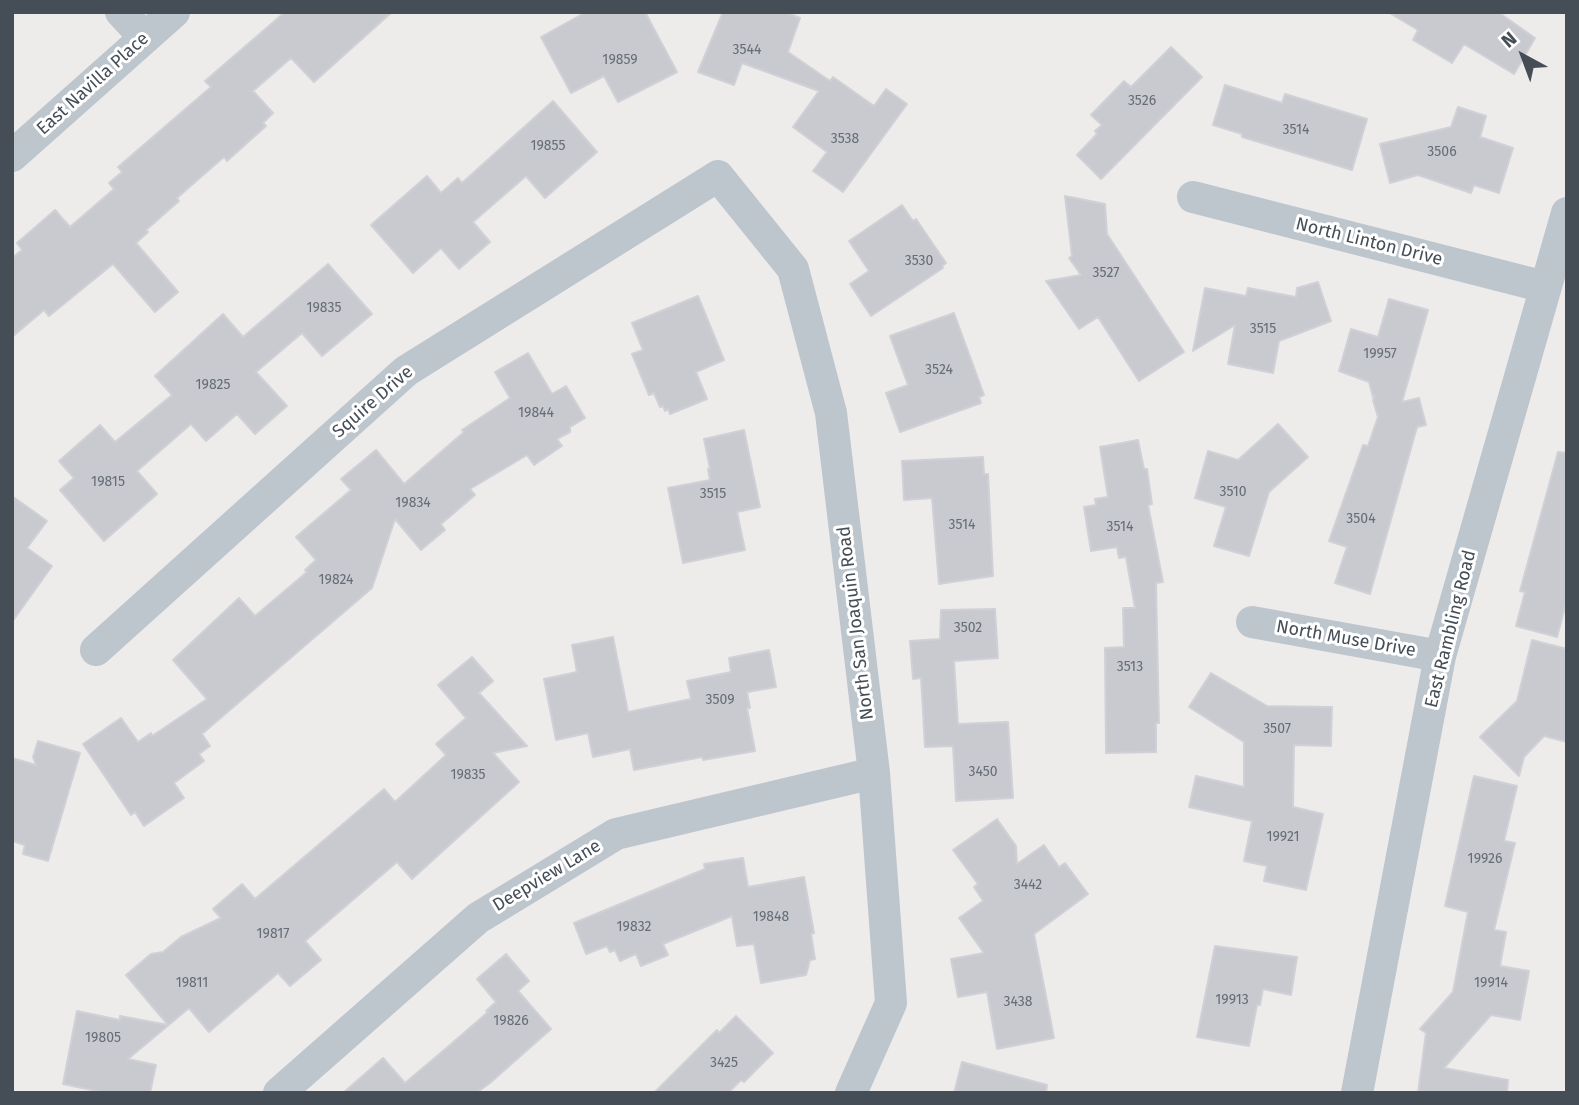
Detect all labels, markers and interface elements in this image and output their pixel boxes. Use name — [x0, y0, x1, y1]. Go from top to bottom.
north arrow — [1488, 21, 1558, 91]
text: N — [1497, 27, 1521, 53]
street label: East Navilla Place — [33, 28, 153, 140]
house number: 3544 — [733, 42, 761, 58]
house number: 19859 — [602, 52, 638, 68]
house number: 3526 — [1128, 93, 1156, 109]
house number: 3514 — [1283, 122, 1309, 138]
house number: 3538 — [831, 131, 859, 147]
house number: 19855 — [530, 138, 566, 154]
house number: 3506 — [1427, 144, 1457, 160]
street label: North Linton Drive — [1293, 213, 1445, 271]
house number: 3530 — [905, 253, 933, 269]
house number: 3527 — [1093, 265, 1119, 281]
house number: 19835 — [306, 300, 342, 316]
house number: 3515 — [1250, 321, 1276, 337]
house number: 19957 — [1363, 346, 1397, 362]
street label: Squire Drive — [328, 361, 418, 443]
house number: 3524 — [925, 362, 953, 378]
house number: 19825 — [196, 377, 230, 393]
house number: 19844 — [518, 405, 554, 421]
house number: 19815 — [91, 474, 125, 490]
house number: 3510 — [1219, 484, 1247, 500]
house number: 3515 — [700, 486, 726, 502]
house number: 19834 — [395, 495, 431, 511]
house number: 3504 — [1346, 511, 1376, 527]
house number: 3514 — [949, 517, 975, 533]
house number: 3514 — [1107, 519, 1133, 535]
street label: North San Joaquin Road — [833, 525, 879, 721]
street label: East Rambling Road — [1421, 548, 1481, 710]
house number: 19824 — [319, 572, 353, 588]
street label: North Muse Drive — [1275, 616, 1417, 662]
house number: 3502 — [954, 620, 982, 636]
house number: 3513 — [1117, 659, 1143, 675]
house number: 3509 — [705, 692, 735, 708]
house number: 3507 — [1263, 721, 1291, 737]
house number: 3450 — [968, 764, 998, 780]
house number: 19835 — [450, 767, 486, 783]
house number: 19921 — [1266, 829, 1300, 845]
street label: Deepview Lane — [489, 835, 605, 917]
house number: 19926 — [1468, 851, 1502, 867]
house number: 3442 — [1014, 877, 1042, 893]
house number: 19848 — [753, 909, 789, 925]
house number: 19832 — [617, 919, 651, 935]
house number: 19817 — [257, 926, 289, 942]
house number: 19811 — [176, 975, 208, 991]
house number: 19914 — [1474, 975, 1508, 991]
house number: 19913 — [1215, 992, 1249, 1008]
house number: 3438 — [1004, 994, 1032, 1010]
house number: 19826 — [493, 1013, 529, 1029]
house number: 19805 — [85, 1030, 121, 1046]
house number: 3425 — [710, 1055, 738, 1071]

